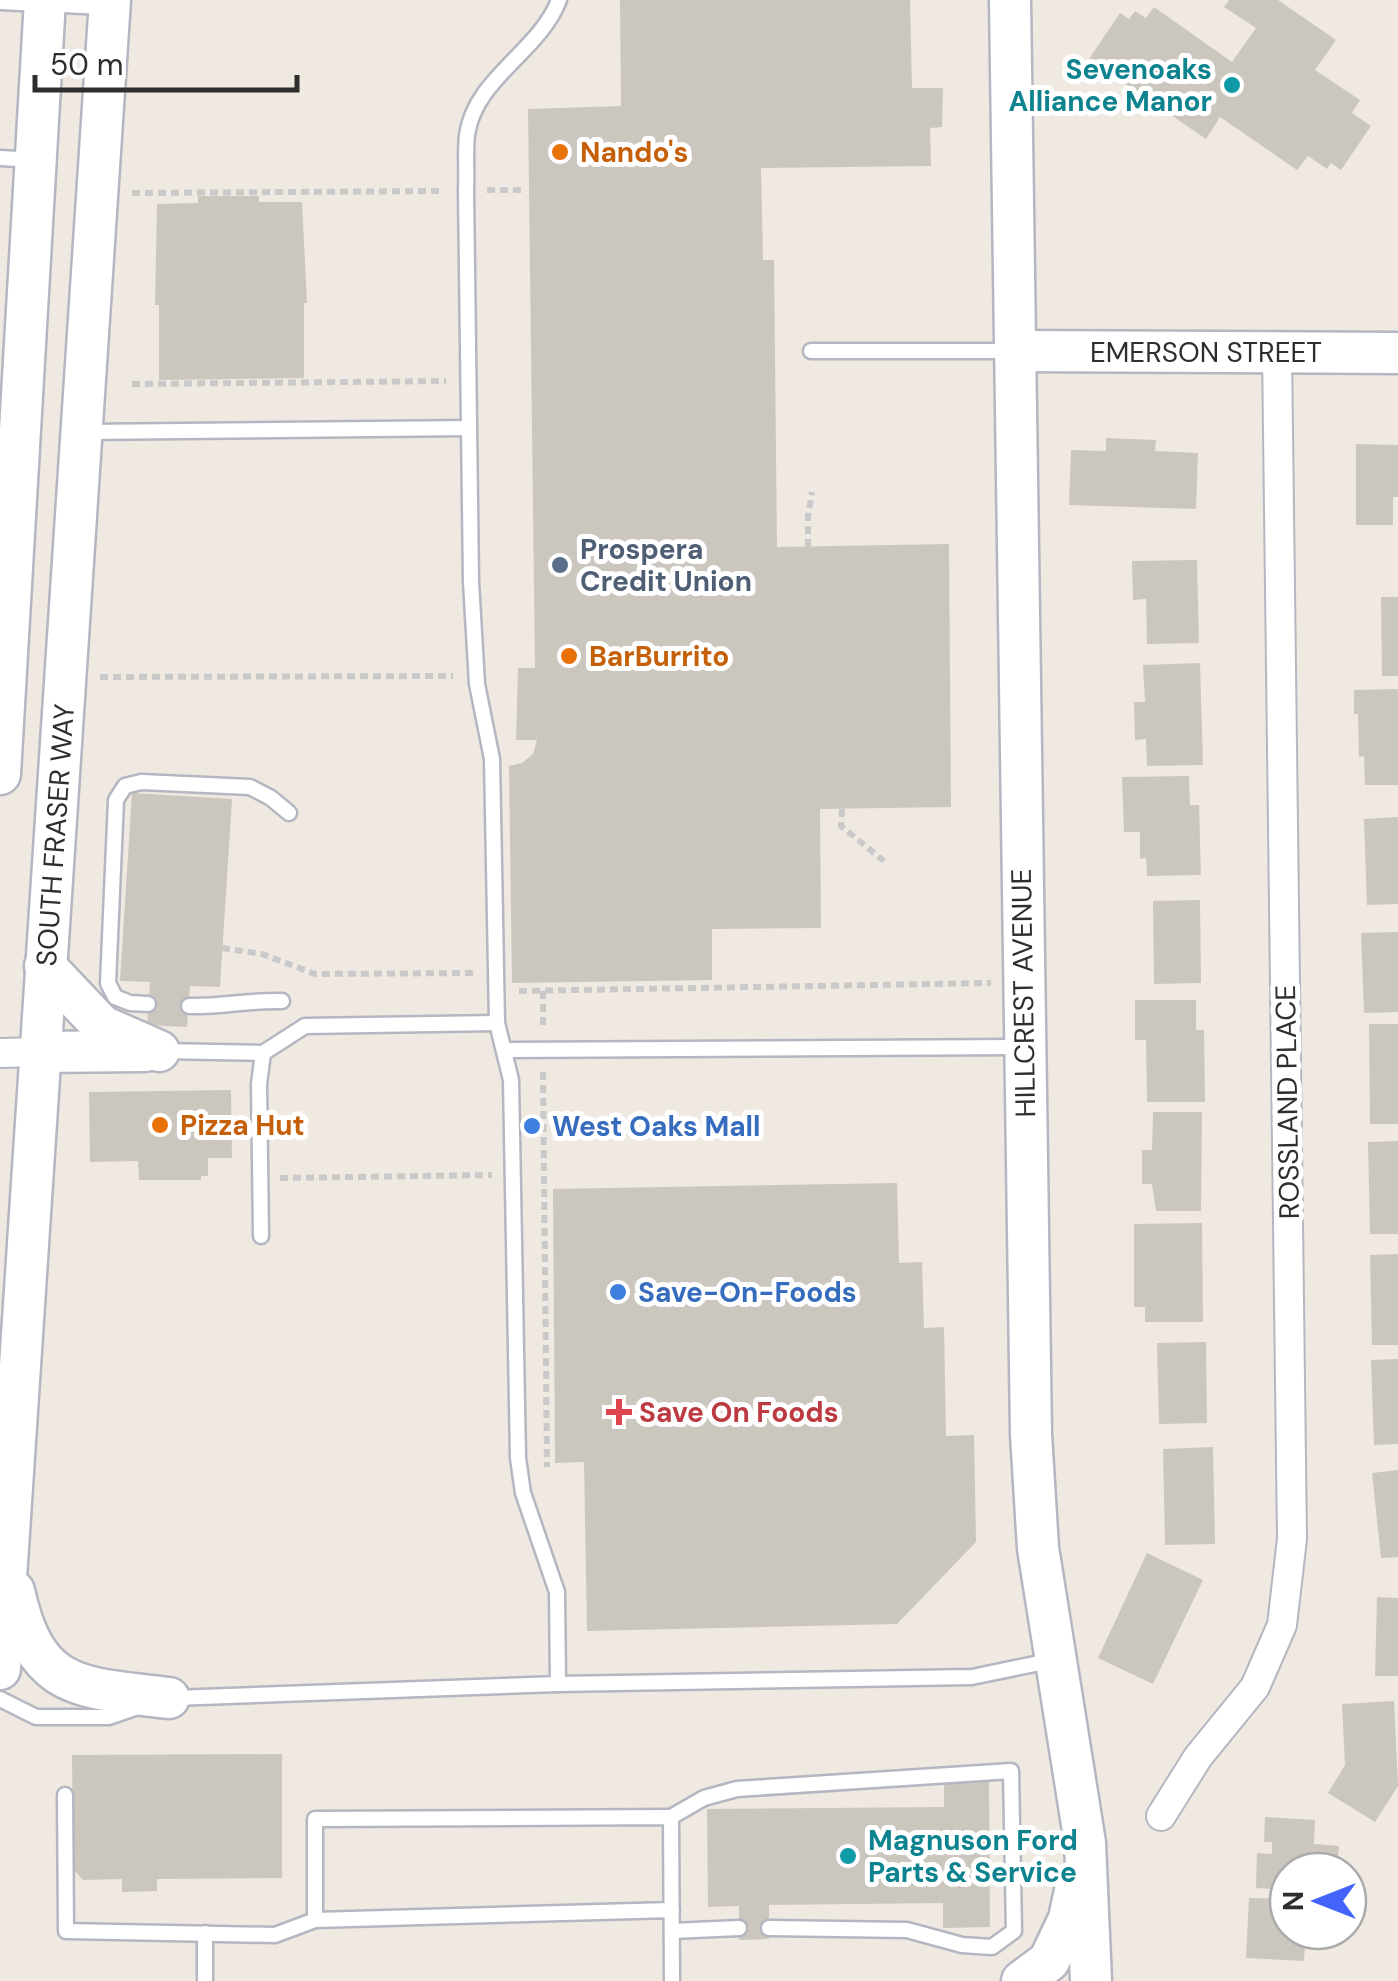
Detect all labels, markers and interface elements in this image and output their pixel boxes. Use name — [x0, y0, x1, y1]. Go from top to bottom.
scale bar — [35, 30, 298, 92]
text: 50 m — [50, 45, 124, 84]
place label: Sevenoaks Alliance Manor — [1008, 51, 1212, 120]
marker: Sevenoaks Alliance Manor — [1221, 74, 1243, 96]
place label: Nando's — [580, 134, 688, 171]
marker: Nando's — [549, 141, 571, 163]
street label: EMERSON STREET — [1090, 334, 1322, 371]
place label: Prospera Credit Union — [580, 531, 752, 600]
marker: Prospera Credit Union — [549, 554, 571, 576]
place label: BarBurrito — [589, 638, 729, 675]
marker: BarBurrito — [558, 645, 580, 667]
street label: SOUTH FRASER WAY — [28, 703, 83, 967]
street label: HILLCREST AVENUE — [1003, 868, 1044, 1118]
street label: ROSSLAND PLACE — [1267, 984, 1308, 1220]
place label: Pizza Hut — [180, 1107, 305, 1144]
place label: West Oaks Mall — [552, 1108, 761, 1145]
marker: Pizza Hut — [149, 1114, 171, 1136]
marker: West Oaks Mall — [521, 1115, 543, 1137]
place label: Save-On-Foods — [638, 1274, 857, 1311]
marker: Save-On-Foods — [607, 1281, 629, 1303]
place label: Save On Foods — [639, 1394, 839, 1431]
marker: Save On Foods — [608, 1401, 630, 1423]
place label: Magnuson Ford Parts & Service — [868, 1822, 1078, 1891]
marker: Magnuson Ford Parts & Service — [837, 1845, 859, 1867]
north arrow — [1268, 1851, 1368, 1951]
text: N — [1275, 1891, 1312, 1911]

